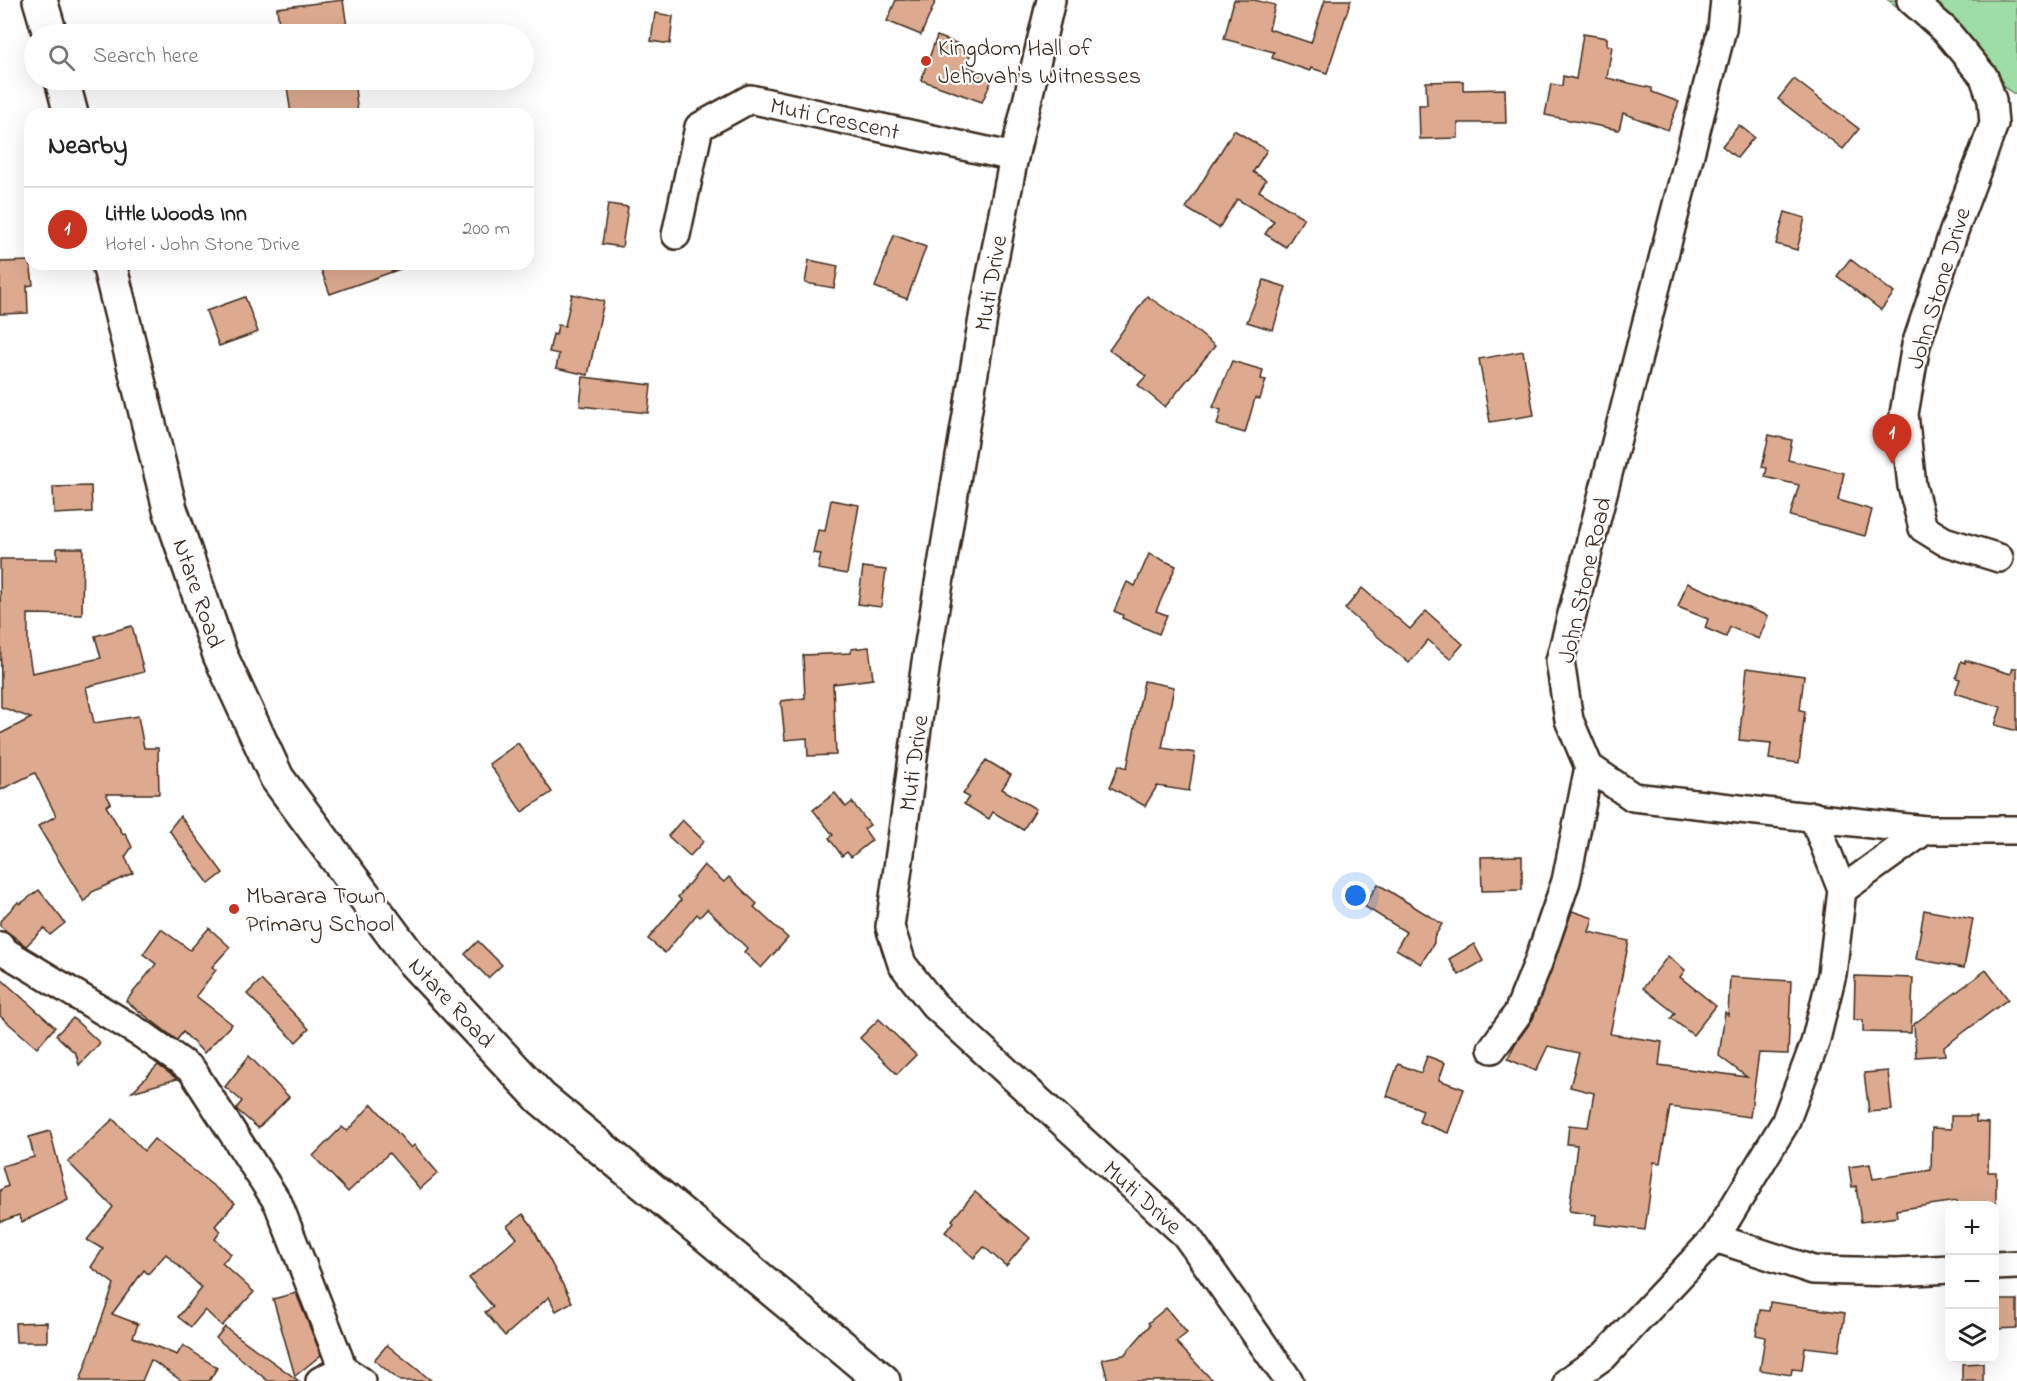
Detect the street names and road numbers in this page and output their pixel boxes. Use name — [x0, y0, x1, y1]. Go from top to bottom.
street label: Muti Crescent — [767, 90, 902, 151]
street label: John Stone Drive — [1899, 203, 1982, 374]
street label: Muti Drive — [967, 233, 1018, 334]
street label: John Stone Road — [1550, 494, 1623, 667]
street label: Ntare Road — [162, 534, 232, 654]
street label: Muti Drive — [891, 713, 940, 814]
street label: Ntare Road — [399, 950, 502, 1058]
street label: Muti Drive — [1094, 1153, 1189, 1244]

